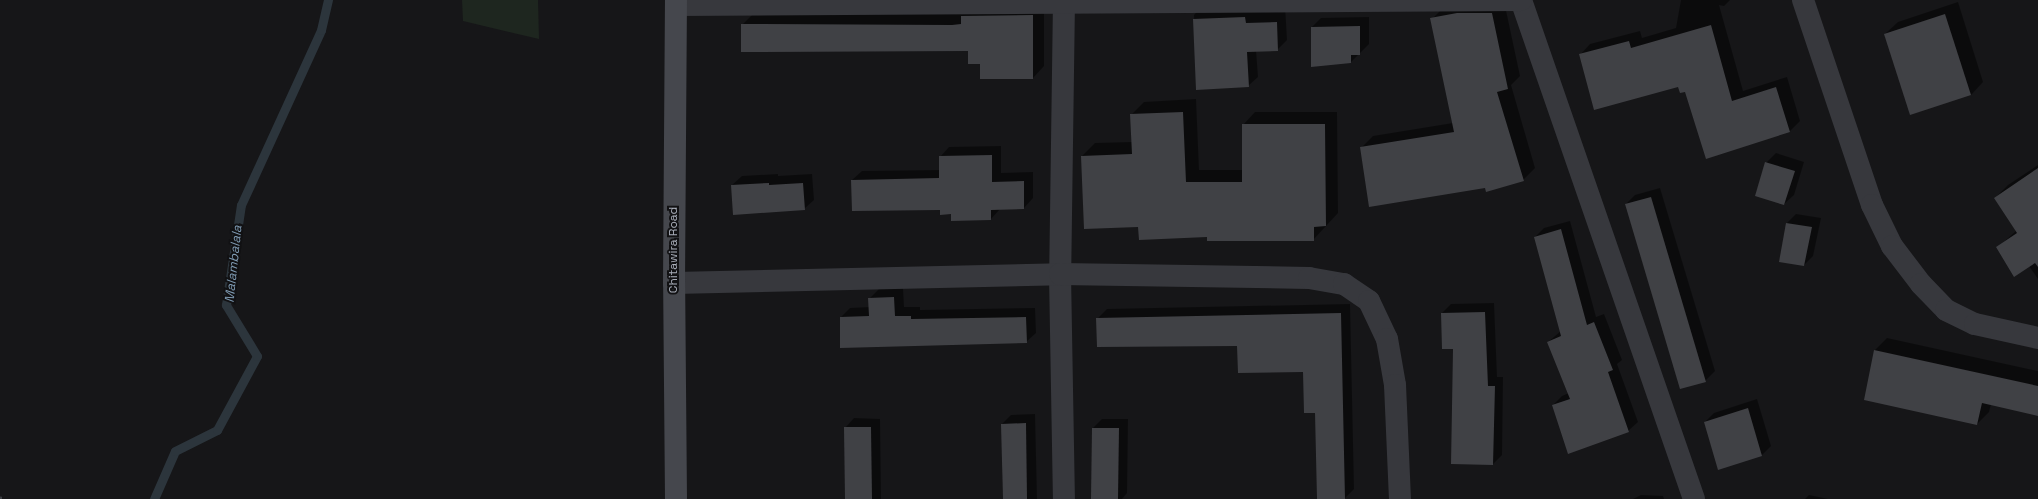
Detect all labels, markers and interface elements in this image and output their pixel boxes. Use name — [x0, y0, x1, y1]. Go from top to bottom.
street label: Chitawira Road — [667, 207, 681, 293]
water label: Malambalala — [222, 225, 246, 303]

